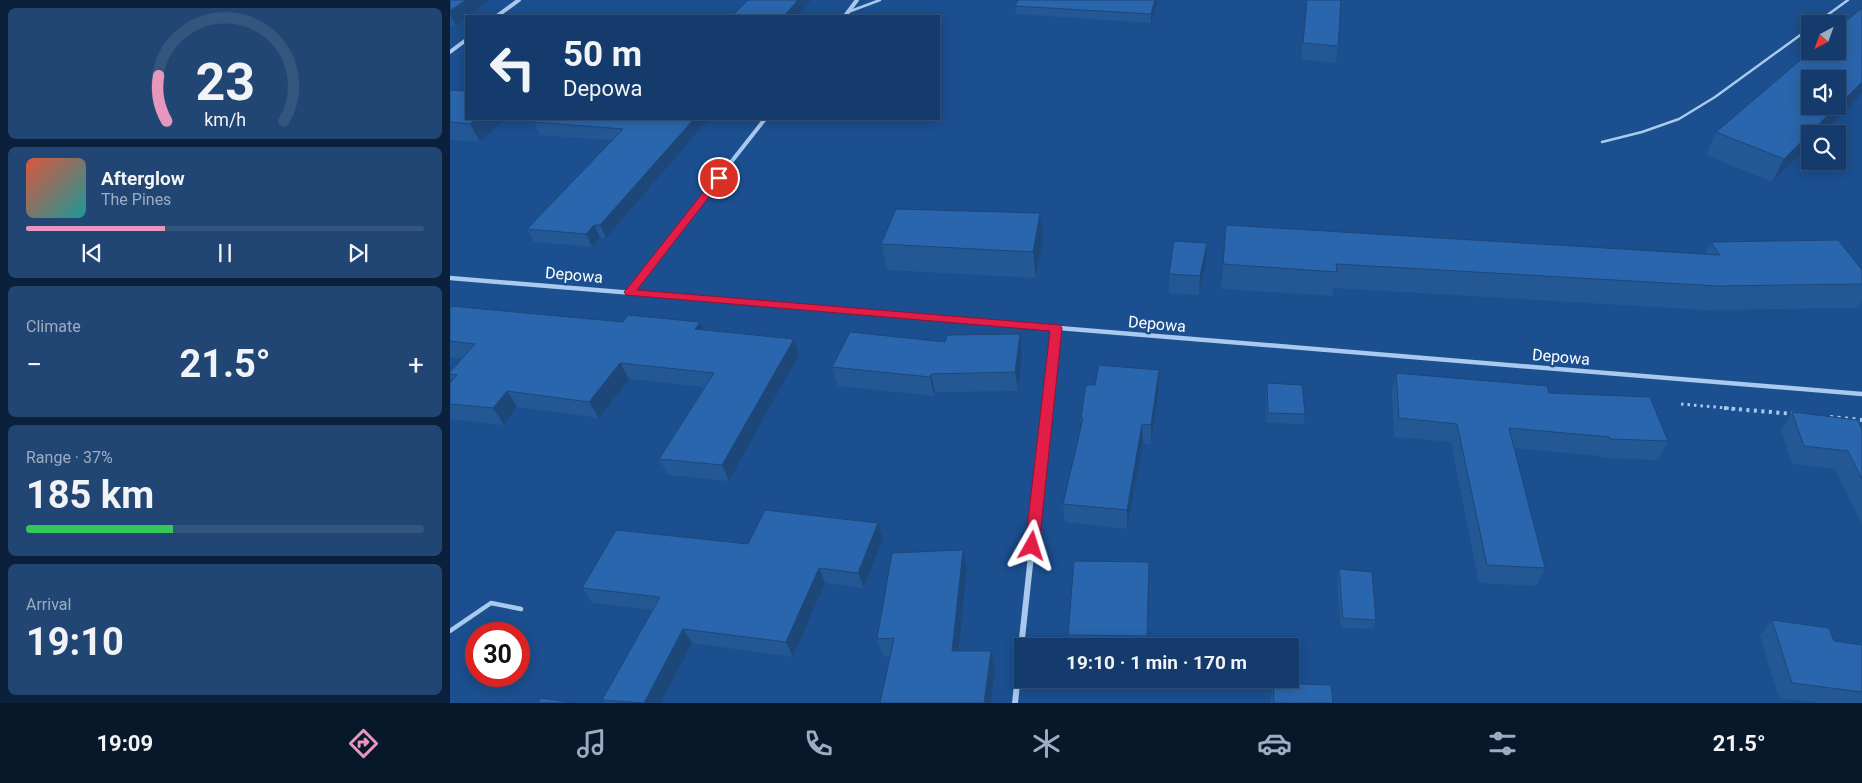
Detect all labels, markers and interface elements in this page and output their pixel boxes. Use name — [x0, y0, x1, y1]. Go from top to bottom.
north arrow — [1801, 15, 1846, 60]
map controls — [1801, 15, 1846, 170]
text: 50 m — [563, 34, 642, 75]
icon: left — [480, 35, 545, 100]
text: 23 — [195, 52, 255, 113]
button: sound — [1801, 70, 1846, 115]
text: Depowa — [563, 76, 643, 101]
text: km/h — [204, 109, 246, 130]
button: search — [1801, 125, 1846, 170]
pin — [698, 157, 740, 199]
icon: arrive — [705, 164, 733, 192]
text: Afterglow — [101, 167, 185, 190]
text: The Pines — [101, 190, 171, 209]
icon: previous — [78, 239, 106, 267]
icon: pause — [211, 239, 239, 267]
icon: next — [344, 239, 372, 267]
street label: Depowa — [544, 263, 604, 287]
street label: Depowa — [1127, 312, 1187, 336]
text: Climate — [26, 317, 81, 336]
text: 21.5° — [179, 342, 271, 386]
street label: Depowa — [1531, 345, 1591, 369]
text: − — [26, 348, 42, 381]
text: + — [408, 348, 424, 381]
text: Range · 37% — [26, 448, 113, 467]
text: 185 km — [26, 473, 154, 517]
position arrow — [1005, 519, 1057, 571]
text: Arrival — [26, 595, 71, 614]
text: 19:10 — [26, 620, 124, 664]
speed limit sign: 30 — [465, 622, 530, 687]
text: 19:10 · 1 min · 170 m — [1066, 651, 1247, 674]
icon: directions — [346, 726, 381, 761]
icon: music — [574, 726, 609, 761]
icon: phone — [801, 726, 836, 761]
icon: climate — [1029, 726, 1064, 761]
icon: car — [1257, 726, 1292, 761]
icon: filters — [1485, 726, 1520, 761]
text: 19:09 — [96, 731, 153, 756]
text: 21.5° — [1713, 731, 1765, 756]

